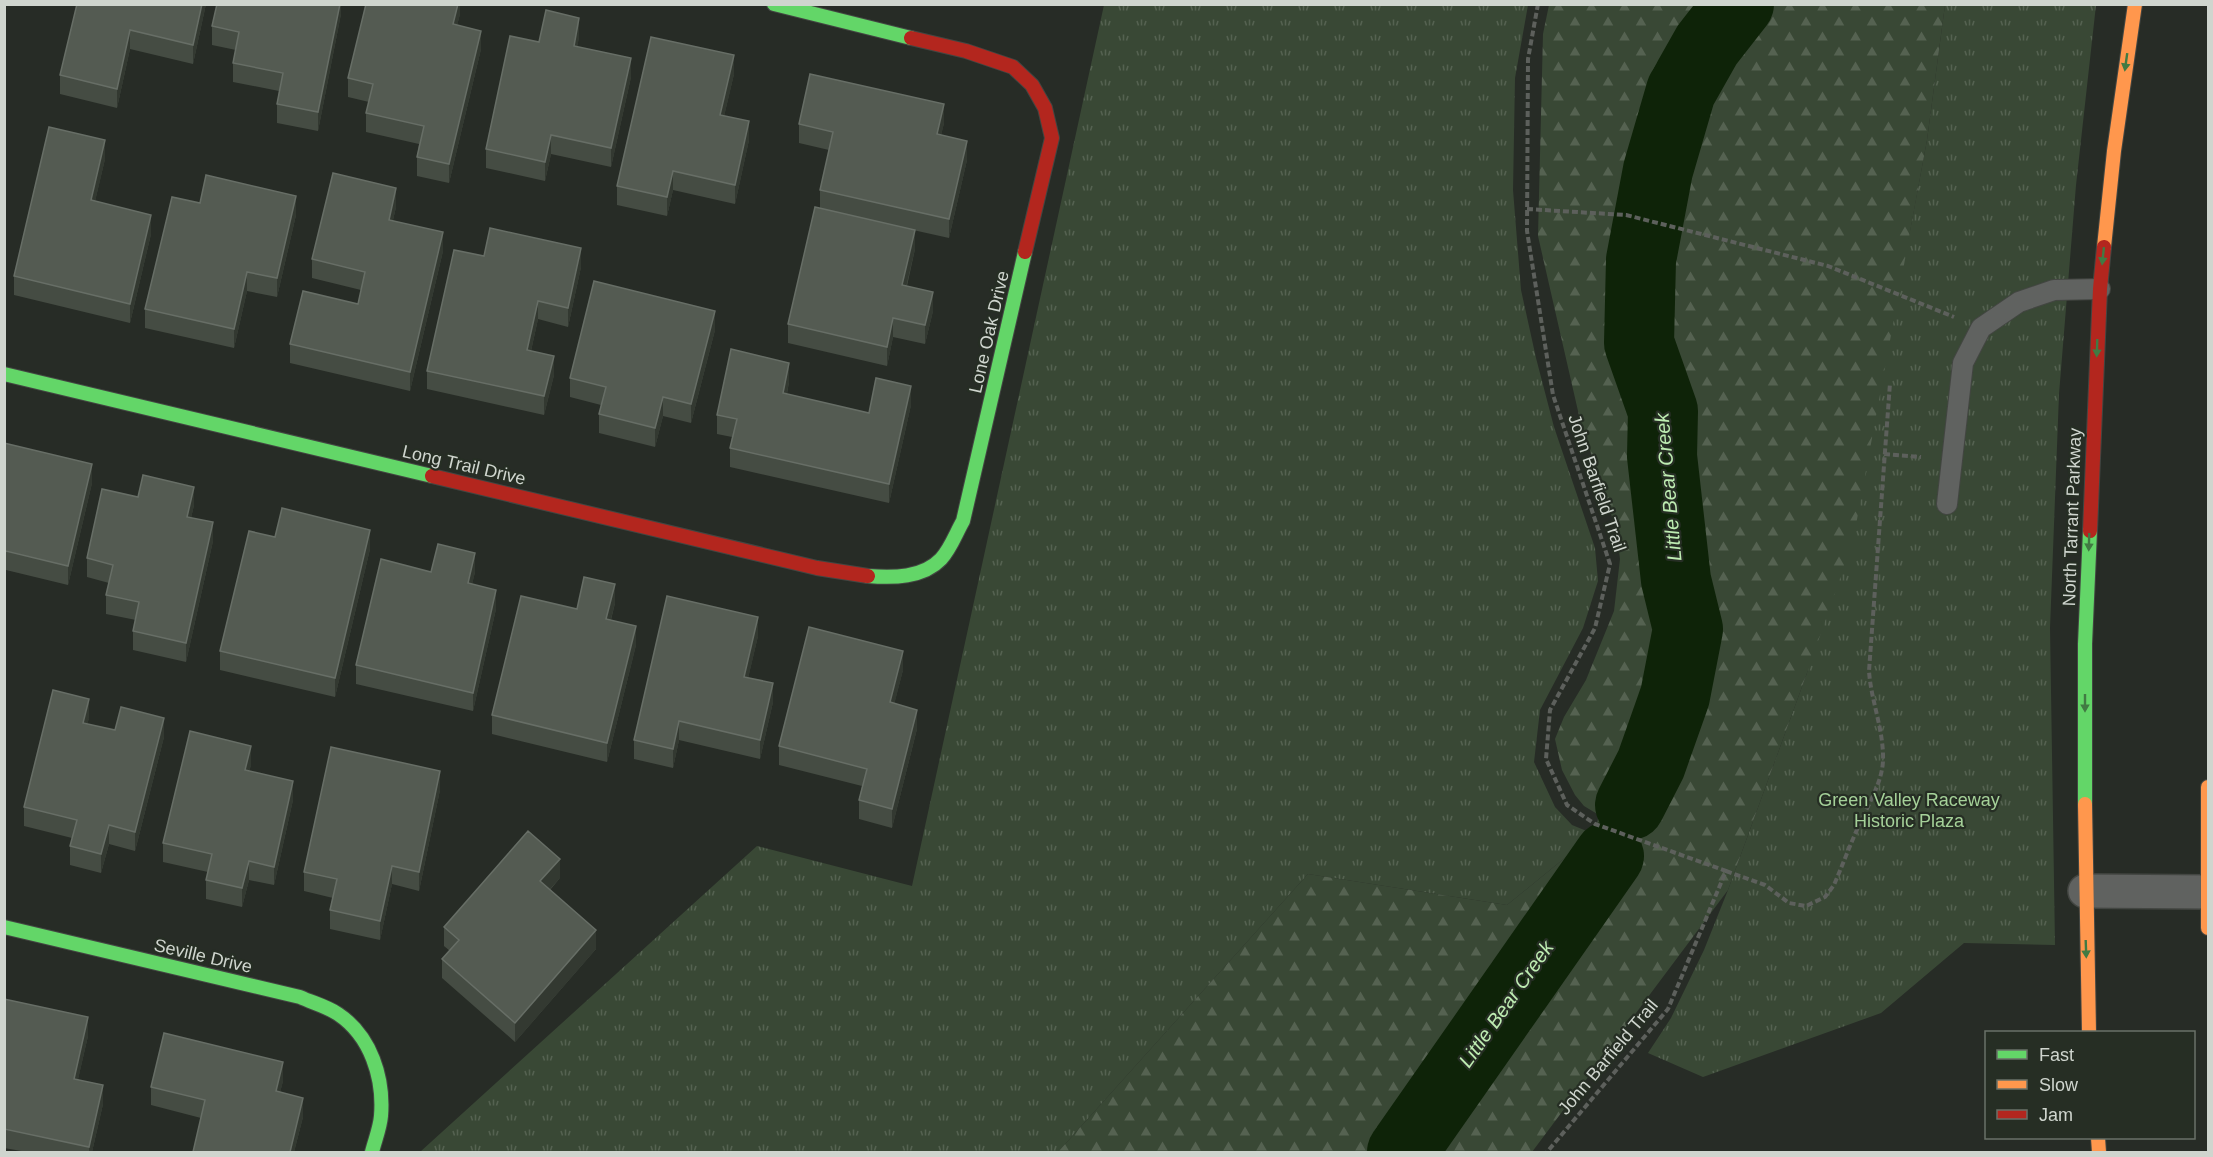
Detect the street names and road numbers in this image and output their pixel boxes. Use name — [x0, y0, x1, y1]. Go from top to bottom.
street label: Lone Oak Drive — [965, 269, 1013, 395]
street label: John Barfield Trail — [1564, 412, 1630, 554]
street label: North Tarrant Parkway — [2059, 427, 2085, 607]
street label: Long Trail Drive — [400, 441, 528, 489]
street label: Seville Drive — [152, 935, 254, 977]
street label: John Barfield Trail — [1554, 995, 1662, 1119]

